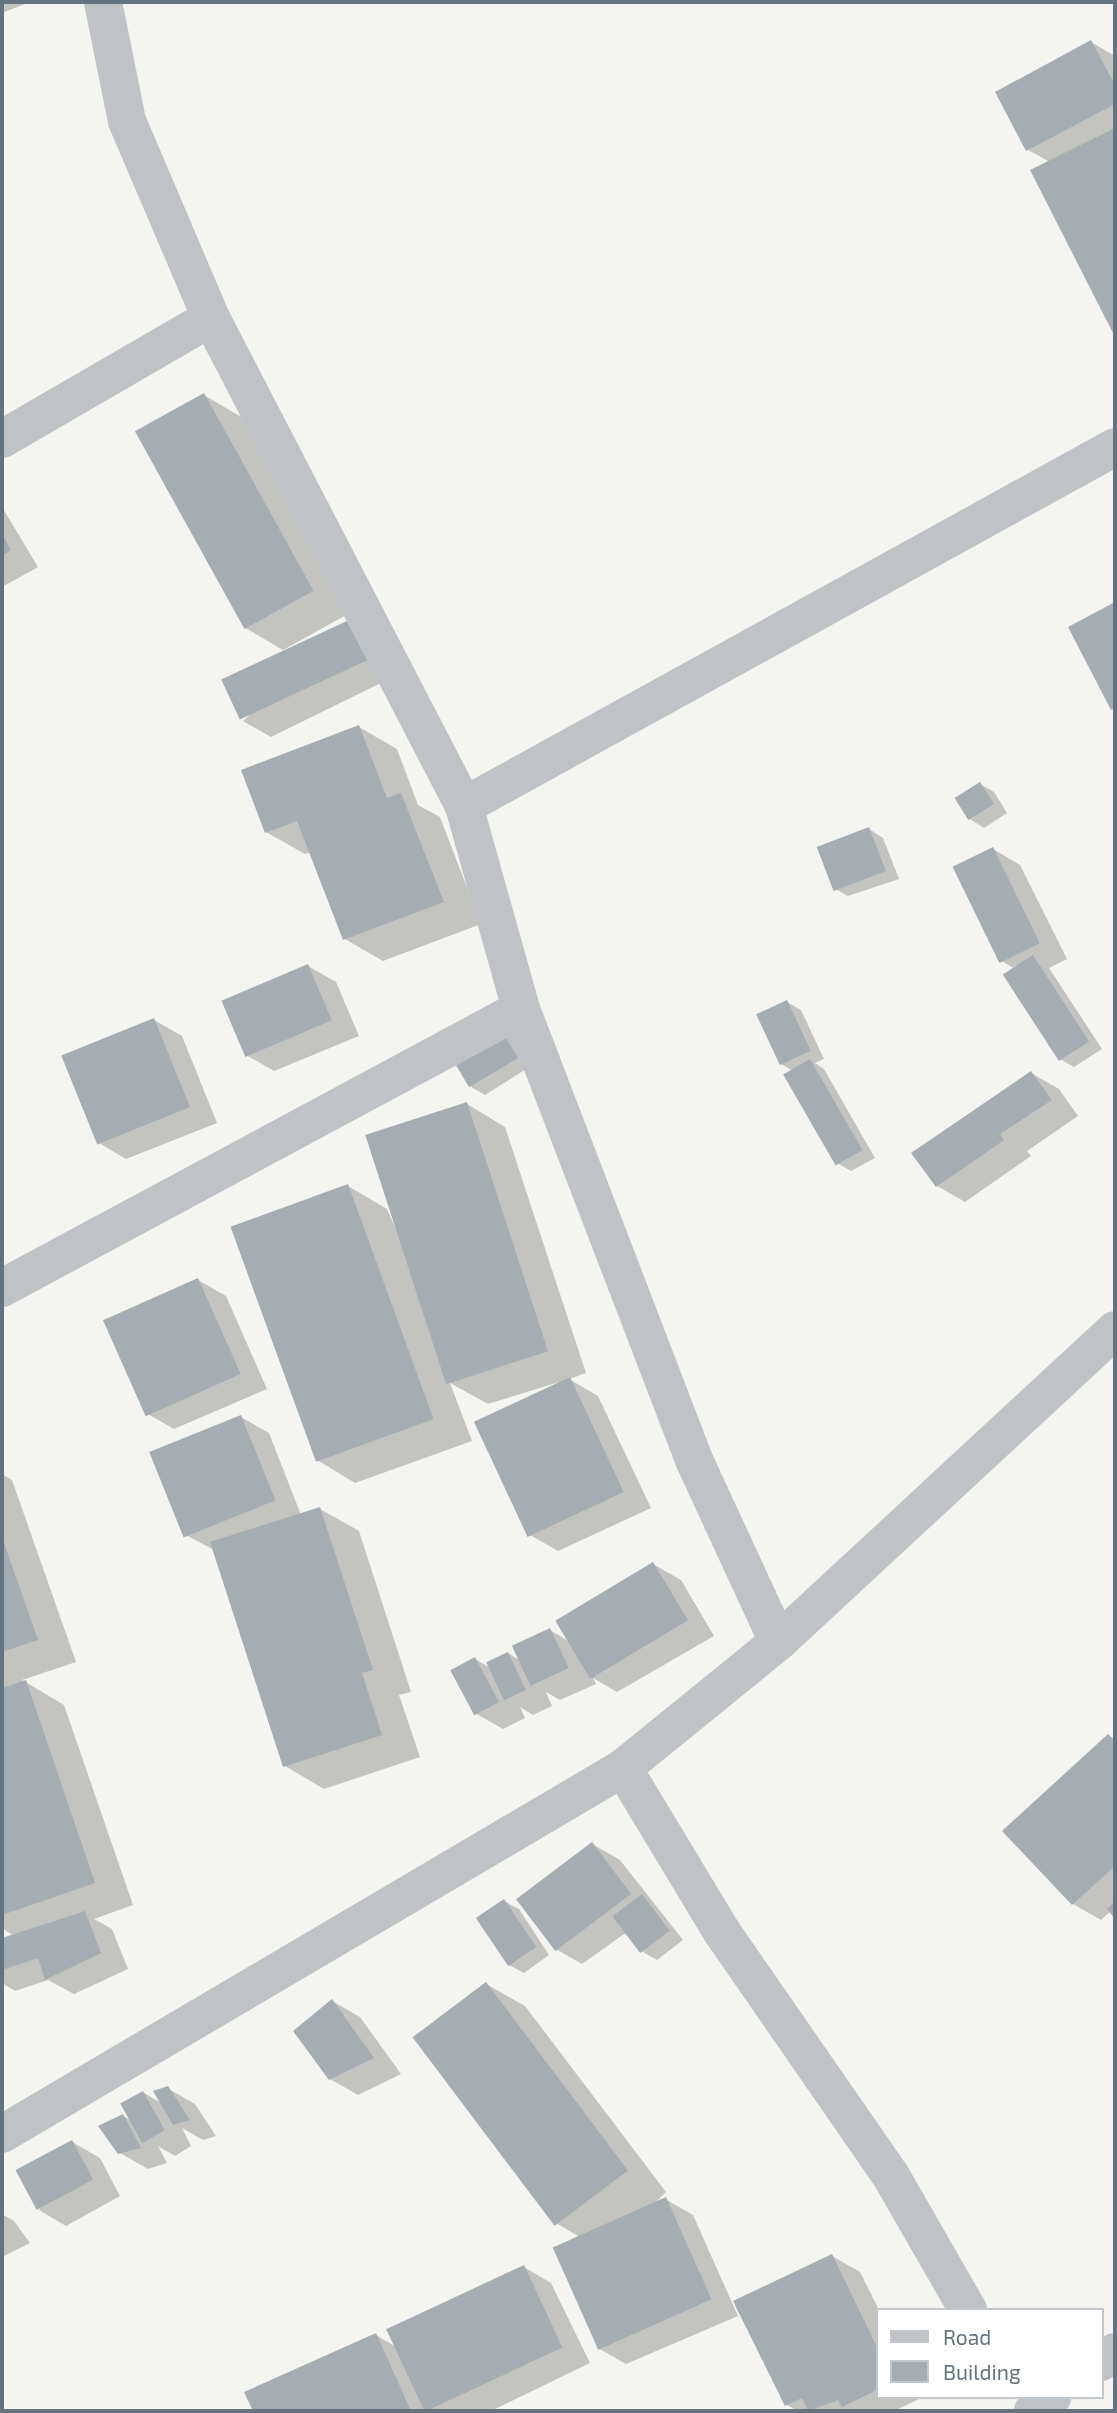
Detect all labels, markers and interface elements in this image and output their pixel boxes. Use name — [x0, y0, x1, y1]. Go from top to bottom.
legend — [876, 2308, 1103, 2399]
text: Road — [943, 2324, 991, 2349]
text: Building — [943, 2359, 1021, 2384]

